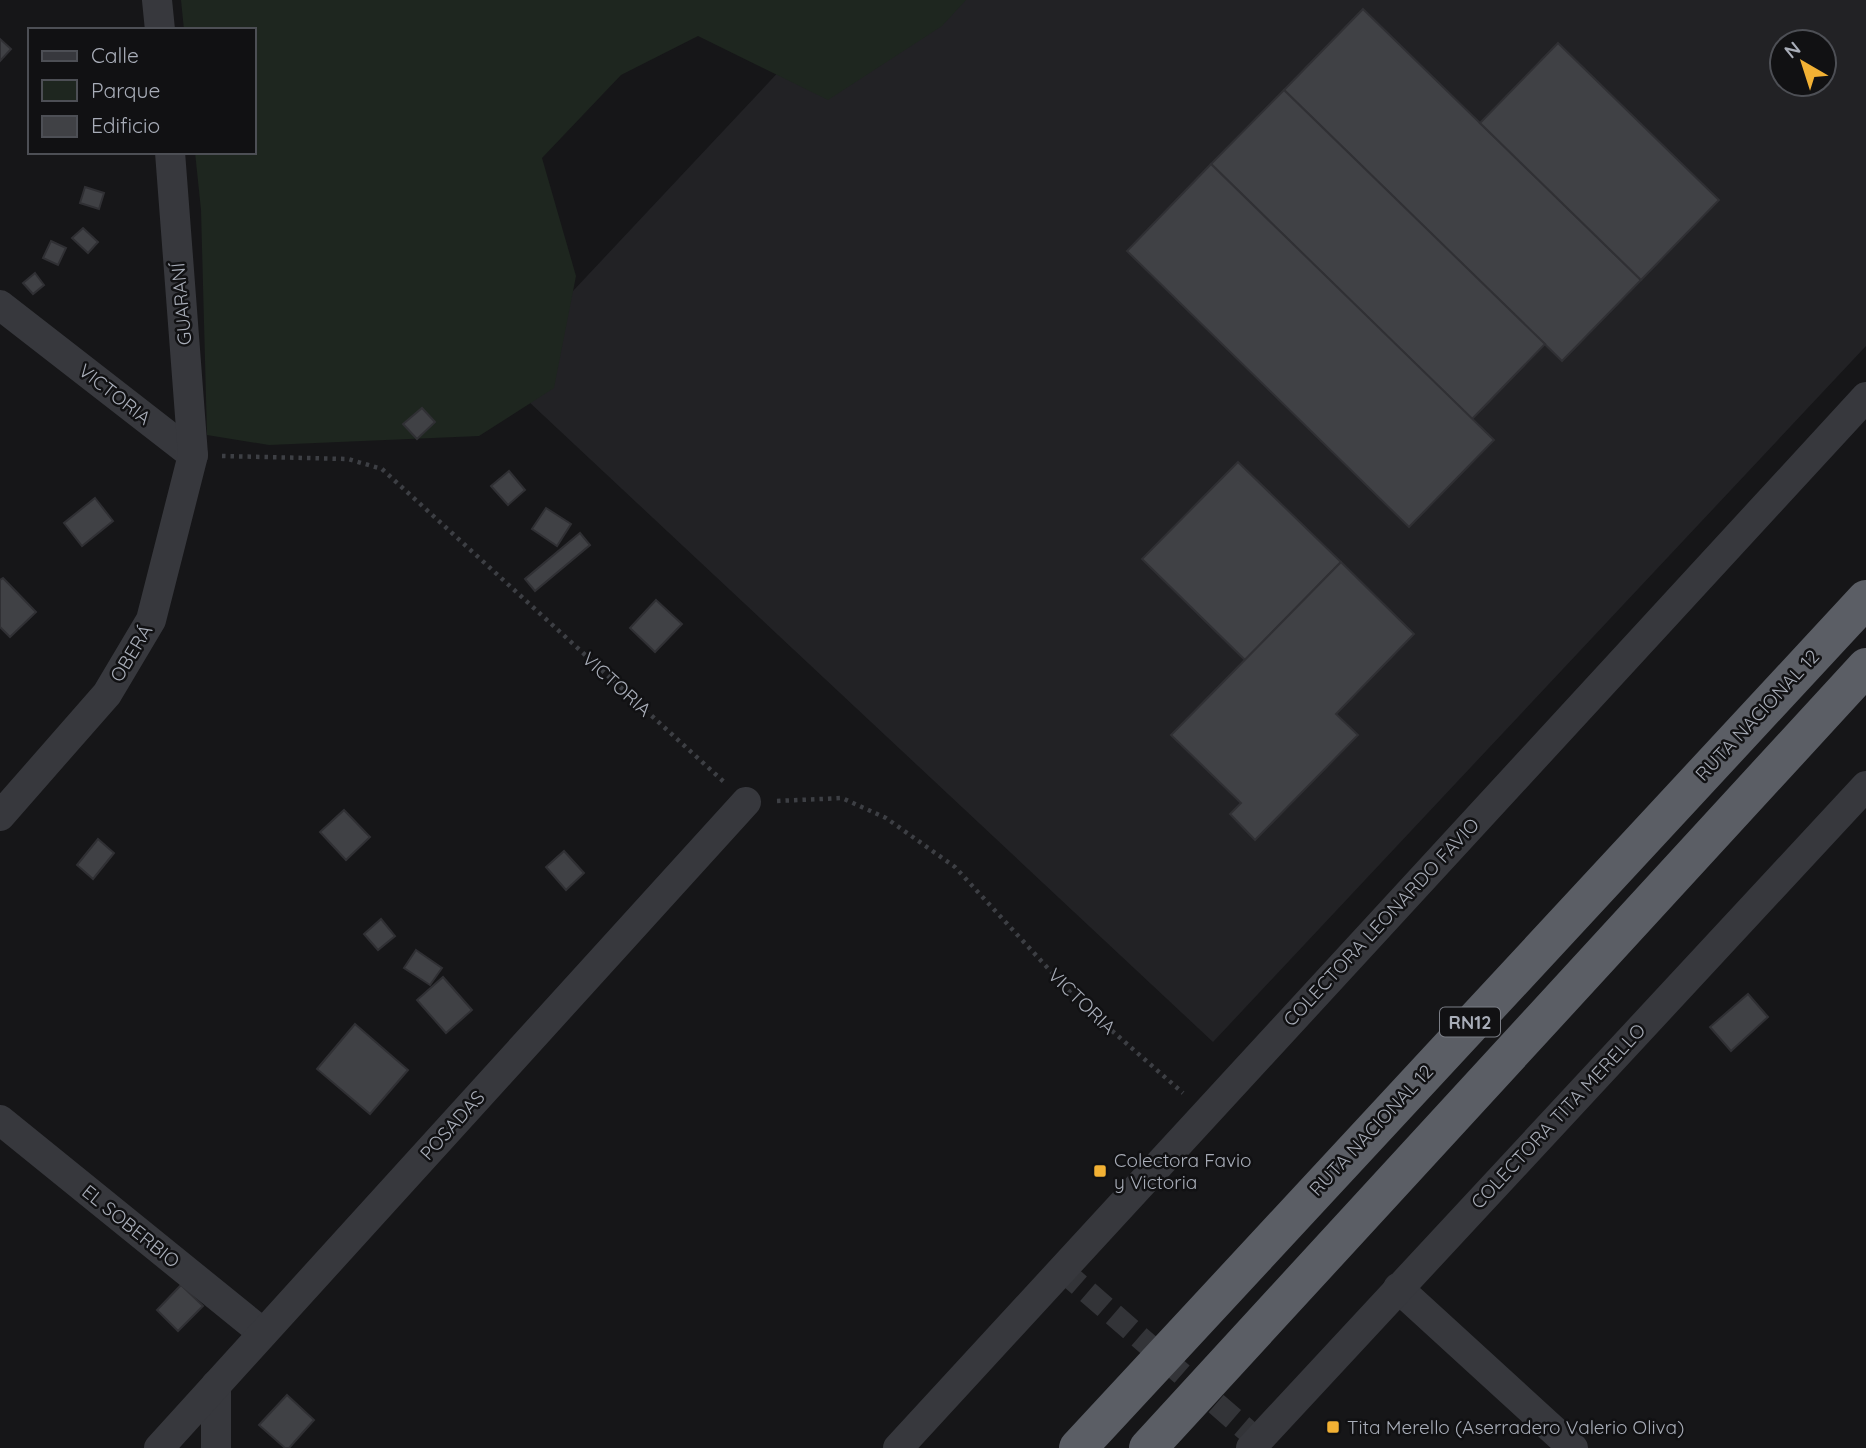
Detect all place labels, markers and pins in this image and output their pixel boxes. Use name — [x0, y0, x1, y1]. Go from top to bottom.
place label: Colectora Favio y Victoria — [1114, 1148, 1252, 1194]
marker: Colectora Favio y Victoria — [1092, 1163, 1108, 1179]
place label: Tita Merello (Aserradero Valerio Oliva) — [1347, 1415, 1684, 1439]
marker: Tita Merello (Aserradero Valerio Oliva) — [1325, 1419, 1341, 1435]

